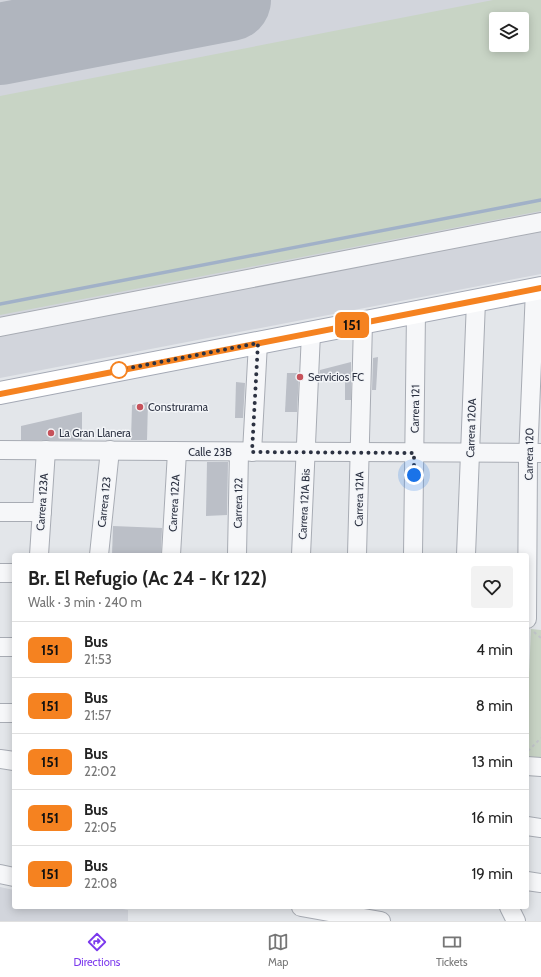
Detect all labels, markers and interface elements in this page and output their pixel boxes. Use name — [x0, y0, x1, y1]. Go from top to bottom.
map controls — [489, 12, 529, 52]
button: layers — [489, 12, 529, 52]
line badge: 151 — [329, 312, 375, 338]
text: 151 — [343, 316, 361, 334]
unlabelled marker — [110, 361, 128, 379]
place label: Servicios FC — [308, 370, 364, 384]
marker: Servicios FC — [295, 372, 305, 382]
street label: Carrera 121 — [408, 385, 422, 433]
street label: Carrera 120A — [463, 398, 479, 458]
place label: Construrama — [148, 400, 209, 414]
marker: Construrama — [135, 402, 145, 412]
place label: La Gran Llanera — [59, 426, 131, 440]
street label: Carrera 120 — [522, 427, 536, 480]
marker: La Gran Llanera — [46, 428, 56, 438]
street label: Calle 23B — [188, 445, 232, 459]
your location — [404, 465, 424, 485]
street label: Carrera 121A Bis — [295, 468, 313, 540]
street label: Carrera 121A — [352, 471, 366, 527]
street label: Carrera 123A — [33, 472, 51, 531]
street label: Carrera 122A — [166, 474, 183, 532]
street label: Carrera 123 — [94, 476, 114, 528]
street label: Carrera 122 — [231, 477, 245, 529]
button: heart — [471, 566, 513, 608]
text: Br. El Refugio (Ac 24 - Kr 122) — [28, 567, 267, 590]
text: Walk · 3 min · 240 m — [28, 594, 142, 610]
text: Bus — [84, 633, 108, 651]
text: 151 — [41, 641, 59, 659]
text: 4 min — [476, 641, 513, 659]
text: 21:53 — [84, 651, 112, 667]
text: Bus — [84, 689, 108, 707]
text: 151 — [41, 697, 59, 715]
text: 8 min — [476, 697, 513, 715]
text: 21:57 — [84, 707, 111, 723]
text: Bus — [84, 745, 108, 763]
text: 151 — [41, 753, 59, 771]
text: 13 min — [472, 753, 513, 771]
text: 22:02 — [84, 763, 116, 779]
text: Bus — [84, 801, 108, 819]
text: 151 — [41, 809, 59, 827]
text: 16 min — [471, 809, 513, 827]
text: 22:05 — [84, 819, 116, 835]
text: Bus — [84, 857, 108, 875]
text: 151 — [41, 865, 59, 883]
text: 19 min — [471, 865, 513, 883]
text: 22:08 — [84, 875, 117, 891]
tab: Directions — [73, 931, 120, 969]
tab: Map — [267, 931, 289, 969]
tab: Tickets — [436, 931, 468, 969]

